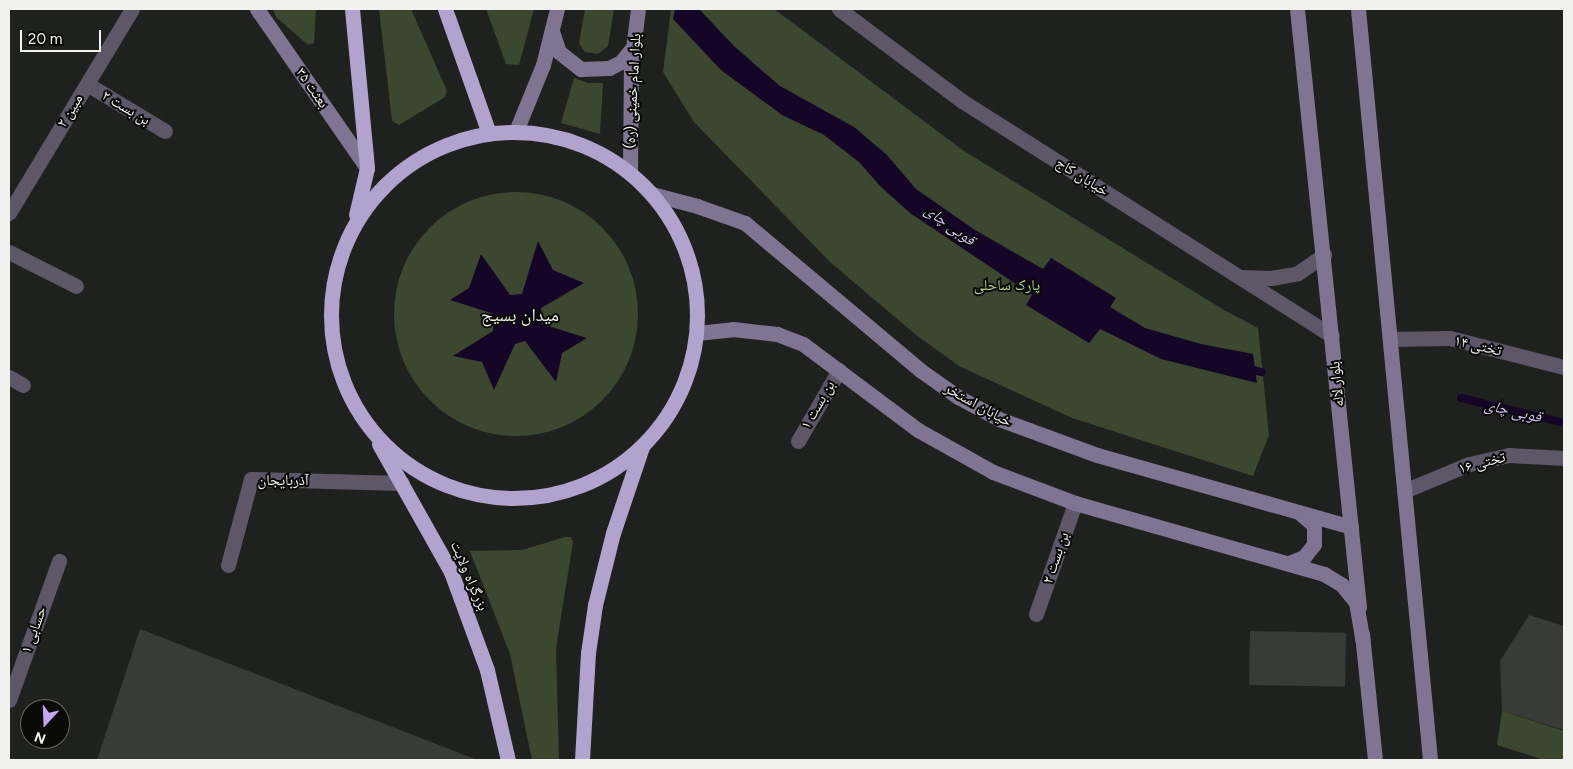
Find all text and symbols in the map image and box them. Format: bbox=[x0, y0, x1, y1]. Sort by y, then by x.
scale bar bbox=[22, 20, 104, 52]
text: 20 m bbox=[28, 30, 62, 48]
street label: بلوار امام خمینی (ره) bbox=[621, 33, 645, 149]
street label: بعثت ۳۵ bbox=[292, 64, 332, 112]
street label: بن بست ۲ bbox=[98, 87, 154, 129]
street label: مبین ۲ bbox=[53, 91, 87, 131]
street label: خیابان کاج bbox=[1052, 154, 1112, 200]
water label: قوبی چای bbox=[921, 200, 979, 250]
park label: پارک ساحلی bbox=[974, 277, 1040, 295]
district label: میدان بسیج bbox=[481, 304, 559, 326]
street label: تختی ۱۴ bbox=[1453, 332, 1503, 360]
street label: بلوار لاله bbox=[1326, 360, 1348, 408]
street label: بن بست ۱ bbox=[797, 377, 839, 433]
street label: خیابان استخر bbox=[941, 379, 1015, 431]
water label: قوبی چای bbox=[1483, 395, 1543, 427]
street label: تختی ۱۶ bbox=[1456, 448, 1508, 478]
street label: آذربایجان bbox=[257, 472, 309, 490]
street label: بن بست ۲ bbox=[1039, 530, 1073, 586]
street label: بزرگراه ولایت bbox=[446, 538, 492, 614]
street label: حسابی ۱ bbox=[17, 604, 51, 656]
north arrow bbox=[20, 699, 70, 749]
text: N bbox=[32, 728, 48, 747]

